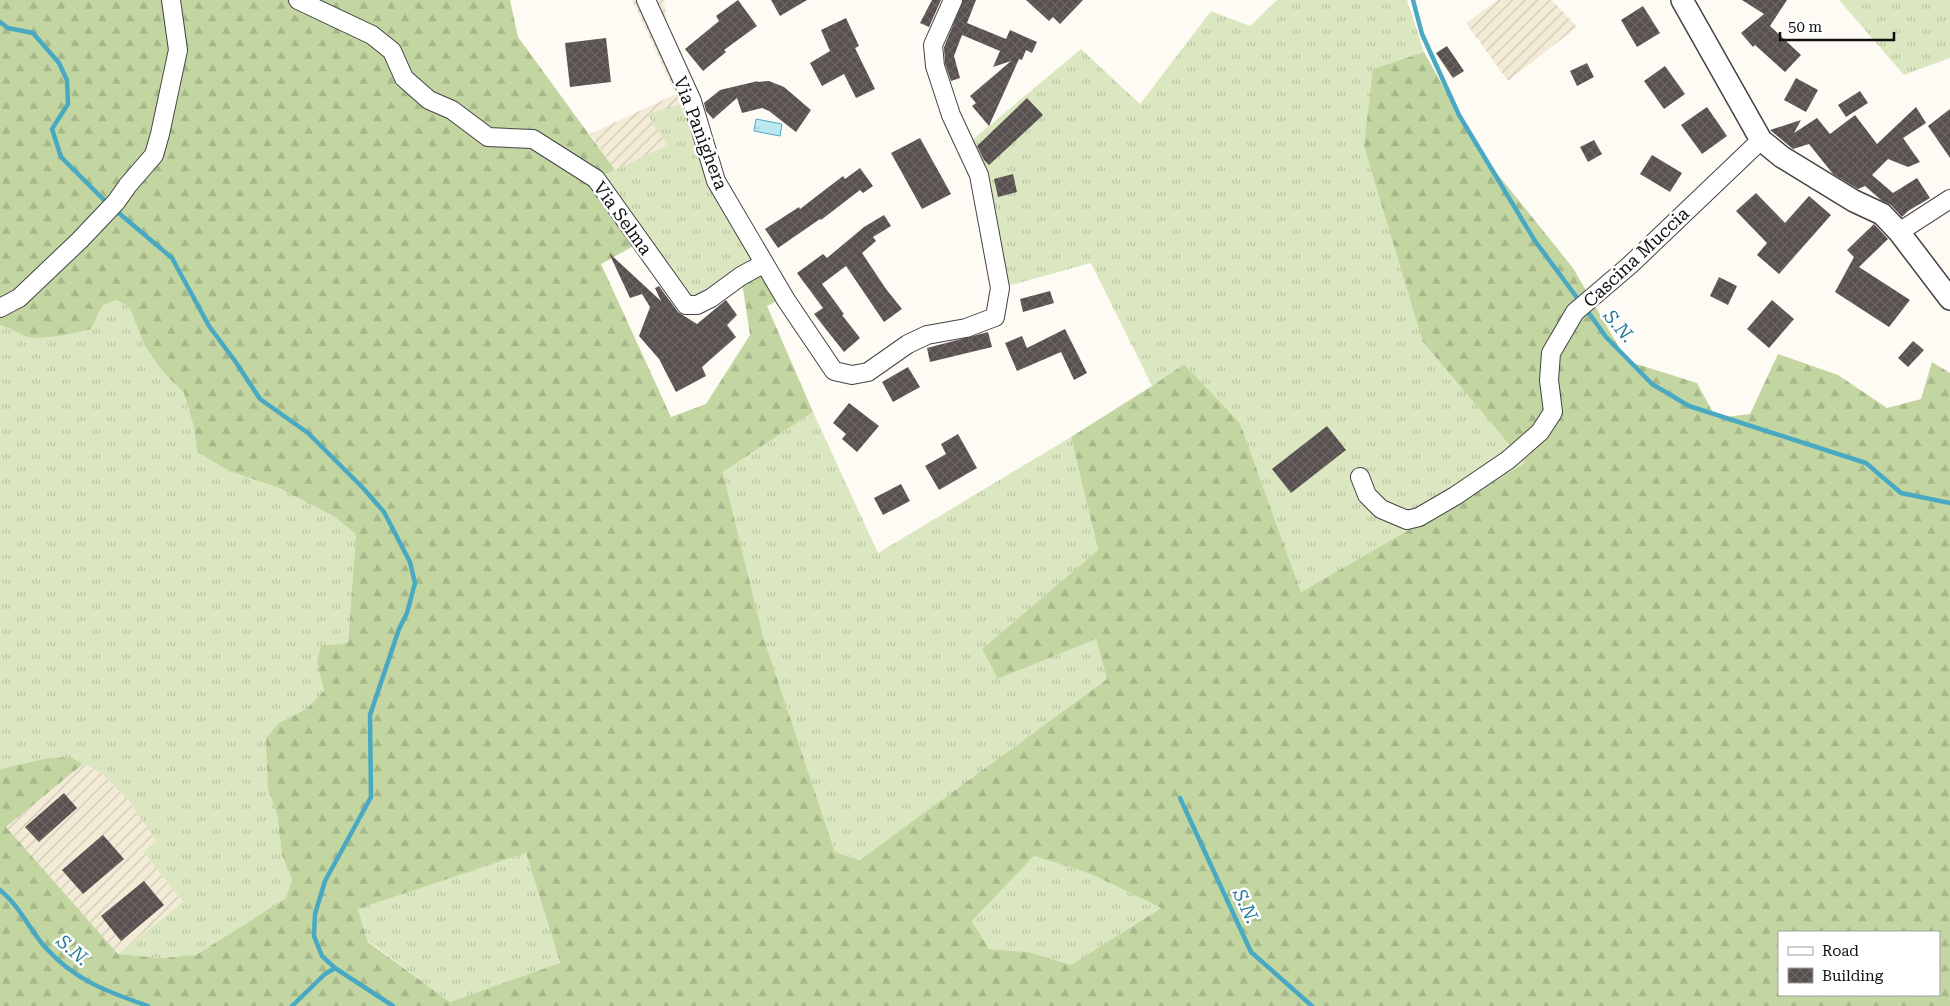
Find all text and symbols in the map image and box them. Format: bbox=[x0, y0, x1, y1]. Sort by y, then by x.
scale bar bbox=[1780, 10, 1894, 42]
text: 50 m bbox=[1788, 18, 1823, 36]
street label: Via Panighera bbox=[670, 73, 732, 193]
street label: Via Selma bbox=[589, 177, 657, 259]
street label: Cascina Muccia bbox=[1579, 203, 1693, 311]
water label: S.N. bbox=[1598, 304, 1639, 347]
water label: S.N. bbox=[1228, 884, 1264, 927]
water label: S.N. bbox=[51, 929, 94, 970]
legend bbox=[1778, 931, 1940, 996]
text: Road bbox=[1822, 942, 1859, 960]
text: Building bbox=[1822, 967, 1884, 985]

